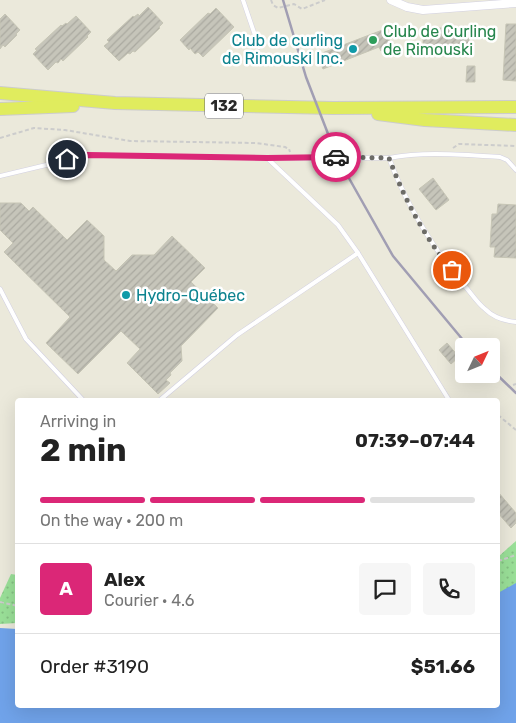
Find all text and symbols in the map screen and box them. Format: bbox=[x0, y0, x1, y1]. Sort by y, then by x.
place label: Club de Curling de Rimouski bbox=[383, 22, 496, 59]
place label: Club de curling de Rimouski Inc. bbox=[222, 31, 343, 68]
marker: Club de Curling de Rimouski bbox=[367, 34, 379, 46]
marker: Club de curling de Rimouski Inc. bbox=[347, 43, 359, 55]
road number: 132 bbox=[205, 94, 243, 118]
courier bbox=[311, 132, 361, 182]
pin bbox=[46, 138, 88, 180]
icon: car bbox=[322, 143, 350, 171]
icon: home bbox=[53, 145, 81, 173]
pin bbox=[431, 249, 473, 291]
icon: bag bbox=[438, 256, 466, 284]
place label: Hydro-Québec bbox=[136, 286, 245, 305]
marker: Hydro-Québec bbox=[120, 289, 132, 301]
north arrow bbox=[455, 338, 500, 382]
map controls bbox=[455, 338, 500, 383]
text: Arriving in bbox=[40, 412, 116, 431]
text: 07:39–07:44 bbox=[355, 429, 475, 452]
text: 2 min bbox=[40, 431, 127, 469]
text: On the way · 200 m bbox=[40, 511, 183, 530]
button: chat bbox=[359, 563, 411, 615]
button: phone bbox=[423, 563, 475, 615]
text: Alex bbox=[104, 568, 145, 591]
text: A bbox=[59, 577, 73, 600]
text: Courier · 4.6 bbox=[104, 591, 194, 610]
text: Order #3190 bbox=[40, 655, 149, 678]
text: $51.66 bbox=[411, 655, 475, 678]

